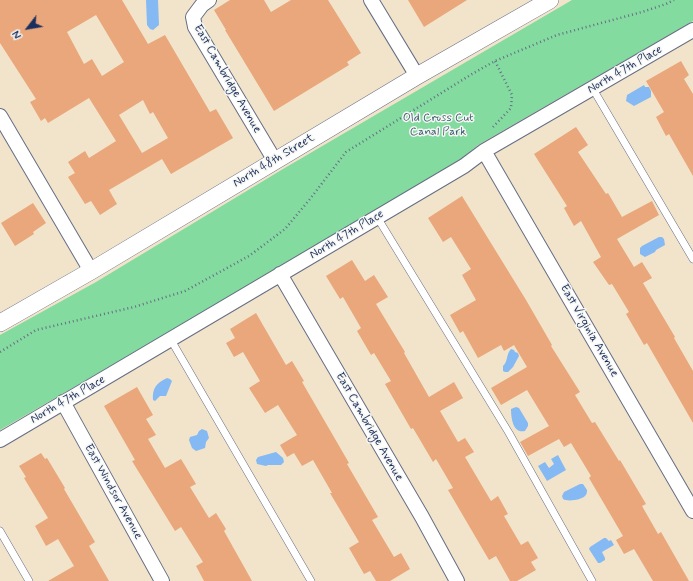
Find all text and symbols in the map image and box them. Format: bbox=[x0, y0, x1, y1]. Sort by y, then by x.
north arrow bbox=[8, 8, 48, 48]
street label: East Cambridge Avenue bbox=[190, 22, 264, 136]
text: N bbox=[10, 27, 26, 41]
street label: North 47th Place bbox=[585, 43, 665, 97]
park label: Old Cross Cut Canal Park bbox=[403, 111, 473, 139]
street label: North 48th Street bbox=[231, 131, 317, 191]
street label: North 47th Place bbox=[307, 207, 387, 263]
street label: East Virginia Avenue bbox=[557, 282, 621, 380]
street label: East Cambridge Avenue bbox=[332, 370, 406, 484]
street label: North 47th Place bbox=[28, 373, 108, 427]
street label: East Windsor Avenue bbox=[81, 442, 145, 542]

